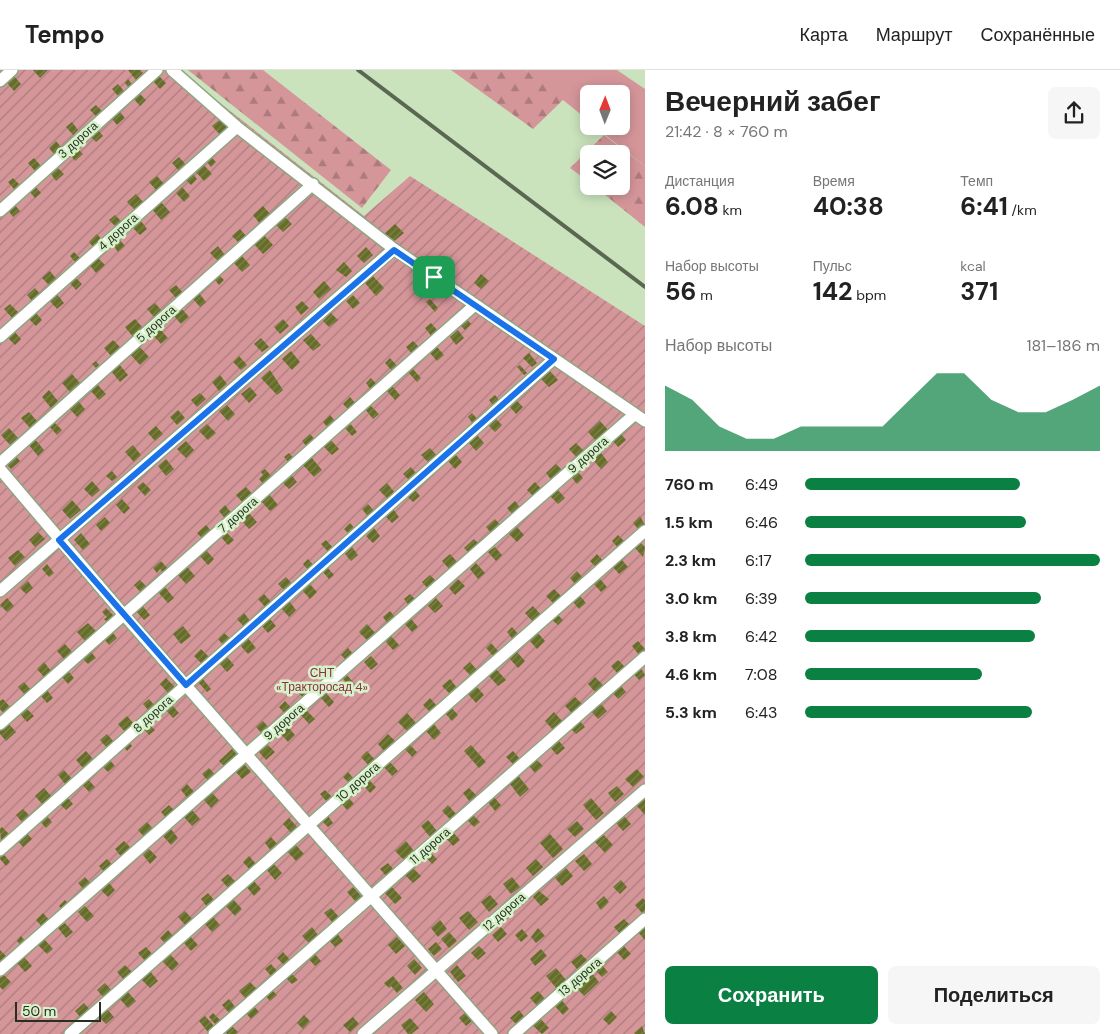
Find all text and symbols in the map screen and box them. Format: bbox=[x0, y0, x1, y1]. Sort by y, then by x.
text: Tempo bbox=[25, 19, 105, 50]
text: Карта bbox=[800, 23, 848, 47]
text: Маршрут bbox=[876, 23, 952, 47]
text: Сохранённые bbox=[980, 23, 1095, 47]
text: Вечерний забег bbox=[665, 83, 881, 120]
north arrow bbox=[580, 85, 630, 135]
map controls bbox=[580, 85, 630, 195]
button: share bbox=[1048, 87, 1100, 139]
street label: 3 дорога bbox=[55, 118, 101, 162]
text: 21:42 · 8 × 760 m bbox=[665, 121, 788, 142]
button: layers bbox=[580, 145, 630, 195]
text: Дистанция bbox=[665, 172, 735, 190]
text: Время bbox=[813, 172, 855, 190]
text: Темп bbox=[960, 172, 993, 190]
text: 6.08 bbox=[665, 190, 719, 223]
text: 40:38 bbox=[813, 190, 884, 223]
text: 6:41 bbox=[960, 190, 1008, 223]
text: km bbox=[719, 201, 742, 219]
text: /km bbox=[1008, 201, 1037, 219]
street label: 4 дорога bbox=[95, 210, 142, 254]
pin bbox=[413, 256, 455, 298]
text: Набор высоты bbox=[665, 257, 759, 275]
text: Пульс bbox=[813, 257, 852, 275]
text: kcal bbox=[960, 257, 986, 275]
icon: arrive bbox=[420, 263, 448, 291]
text: 56 bbox=[665, 275, 696, 308]
text: 142 bbox=[813, 275, 852, 308]
text: 371 bbox=[960, 275, 998, 308]
text: m bbox=[696, 286, 713, 304]
text: bpm bbox=[852, 286, 886, 304]
street label: 5 дорога bbox=[133, 302, 180, 346]
text: Набор высоты bbox=[665, 335, 772, 356]
text: 181–186 m bbox=[1027, 335, 1100, 356]
street label: 9 дорога bbox=[564, 433, 612, 477]
text: 760 m bbox=[665, 474, 714, 495]
text: 6:49 bbox=[745, 474, 778, 495]
street label: 7 дорога bbox=[215, 493, 261, 537]
text: 1.5 km bbox=[665, 512, 713, 533]
text: 6:46 bbox=[745, 512, 778, 533]
text: 2.3 km bbox=[665, 550, 716, 571]
text: 6:17 bbox=[745, 550, 772, 571]
text: 3.0 km bbox=[665, 588, 717, 609]
text: 6:39 bbox=[745, 588, 777, 609]
text: 3.8 km bbox=[665, 626, 717, 647]
text: 6:42 bbox=[745, 626, 777, 647]
text: 4.6 km bbox=[665, 664, 717, 685]
text: 7:08 bbox=[745, 664, 777, 685]
park label: СНТ «Тракторосад 4» bbox=[276, 665, 368, 695]
street label: 8 дорога bbox=[130, 692, 177, 736]
street label: 9 дорога bbox=[260, 700, 308, 744]
text: 5.3 km bbox=[665, 702, 717, 723]
text: 6:43 bbox=[745, 702, 777, 723]
street label: 10 дорога bbox=[333, 758, 383, 805]
street label: 11 дорога bbox=[406, 824, 454, 868]
street label: 12 дорога bbox=[479, 889, 529, 935]
street label: 13 дорога bbox=[555, 954, 605, 1000]
button: Сохранить bbox=[665, 966, 878, 1024]
button: Поделиться bbox=[888, 966, 1100, 1024]
scale bar bbox=[15, 999, 101, 1022]
text: 50 m bbox=[22, 1002, 56, 1020]

